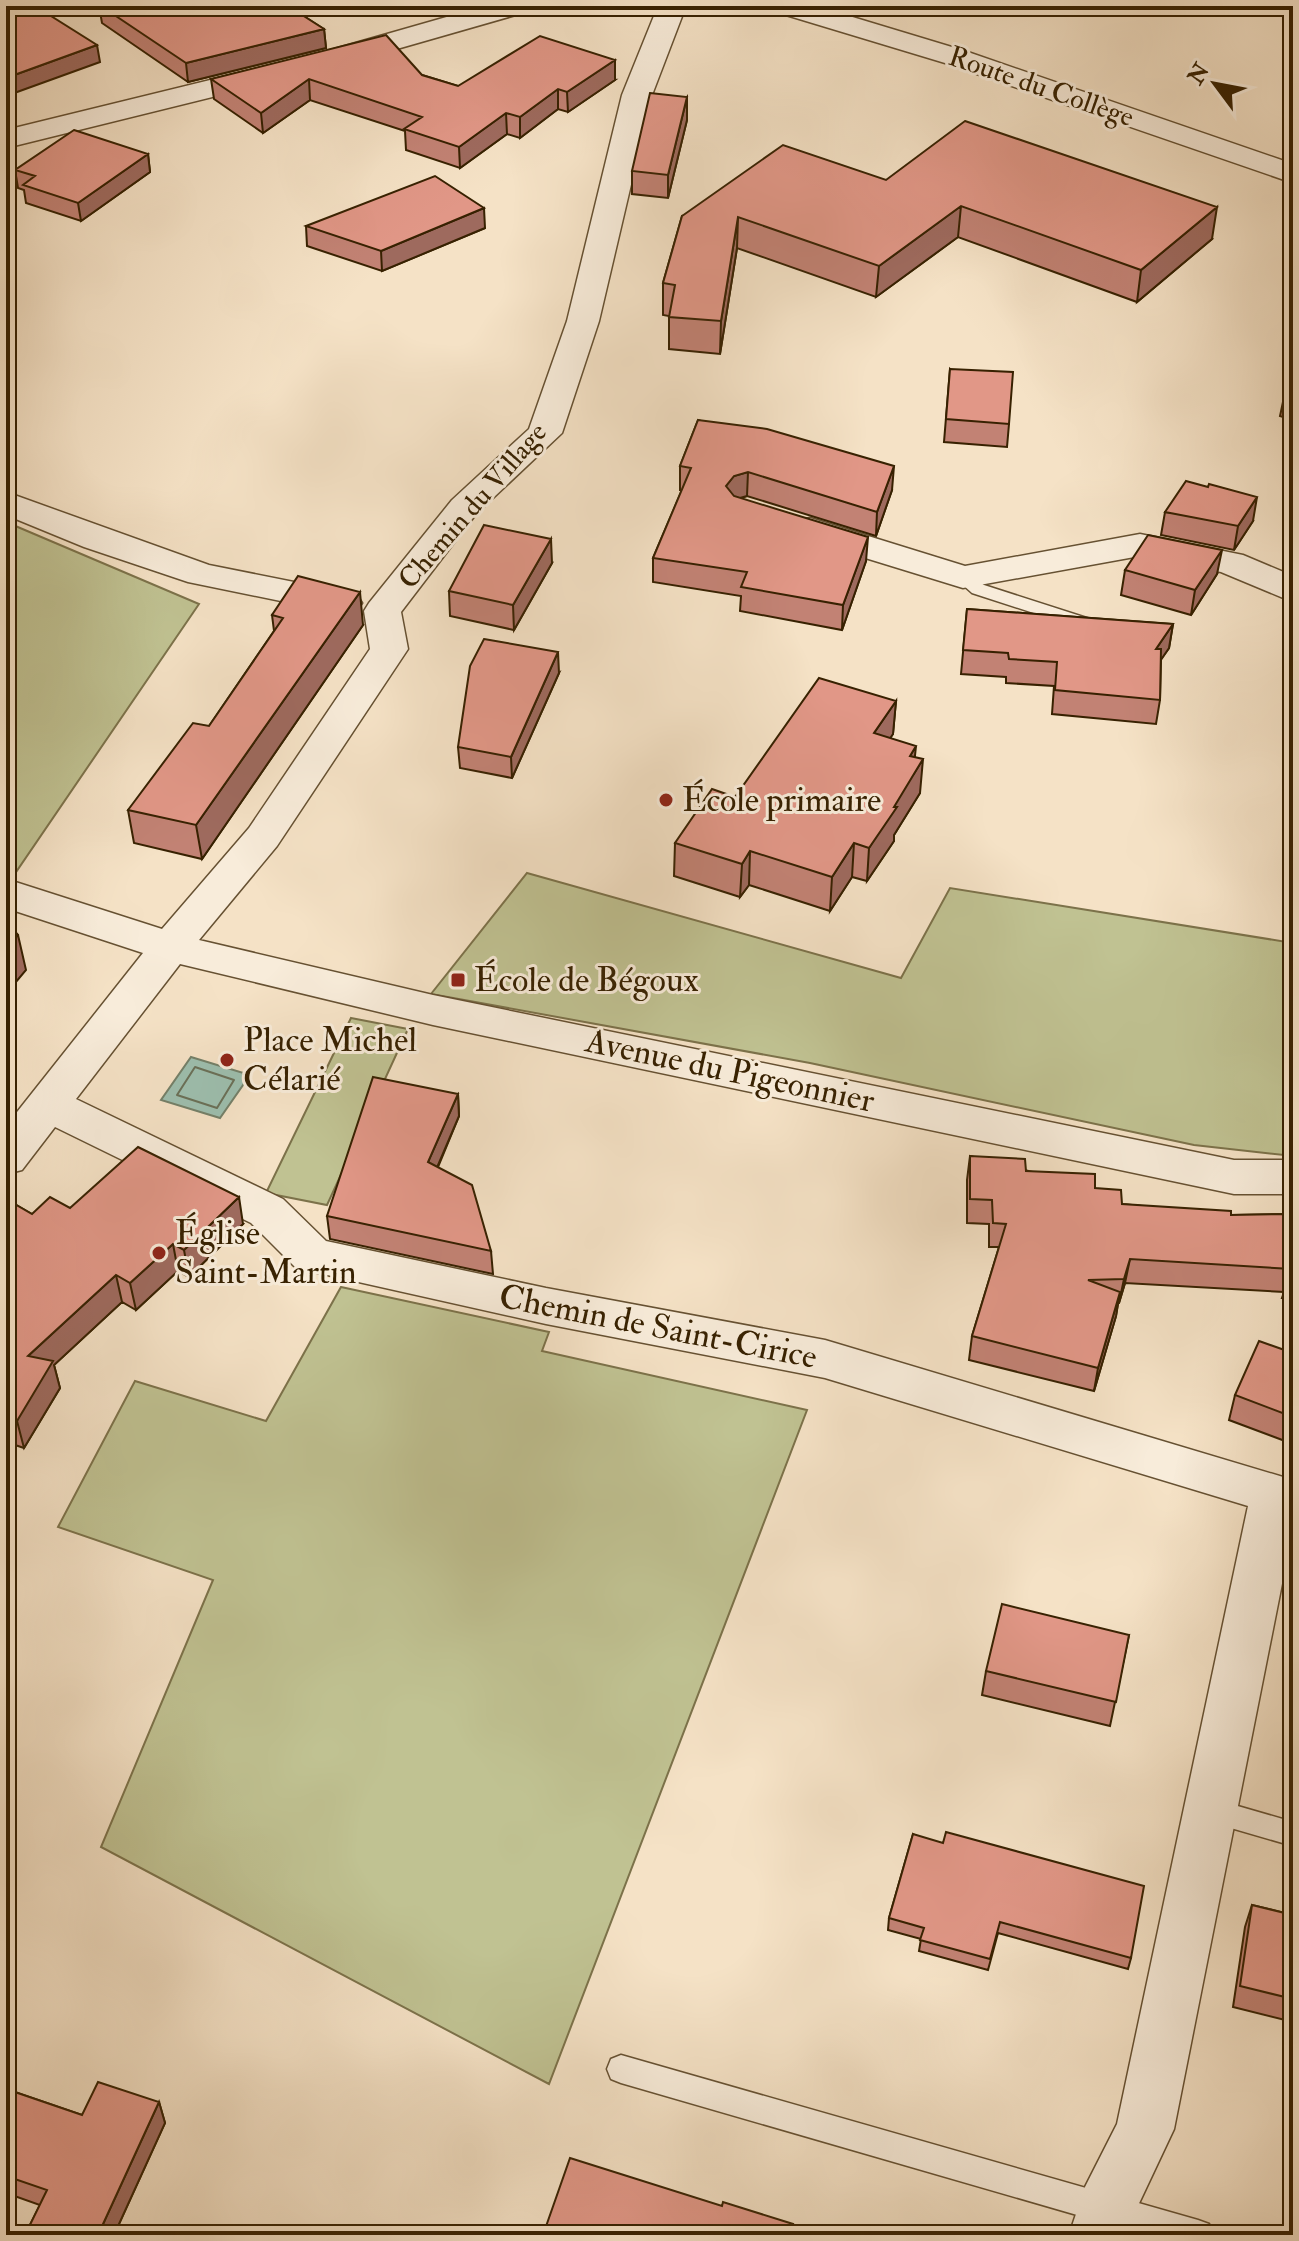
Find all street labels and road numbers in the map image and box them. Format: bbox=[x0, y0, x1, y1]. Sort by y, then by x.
street label: Route du Collège bbox=[944, 39, 1139, 135]
street label: Chemin du Village bbox=[391, 415, 555, 596]
street label: Avenue du Pigeonnier bbox=[581, 1019, 879, 1123]
street label: Chemin de Saint-Cirice bbox=[495, 1275, 821, 1379]

